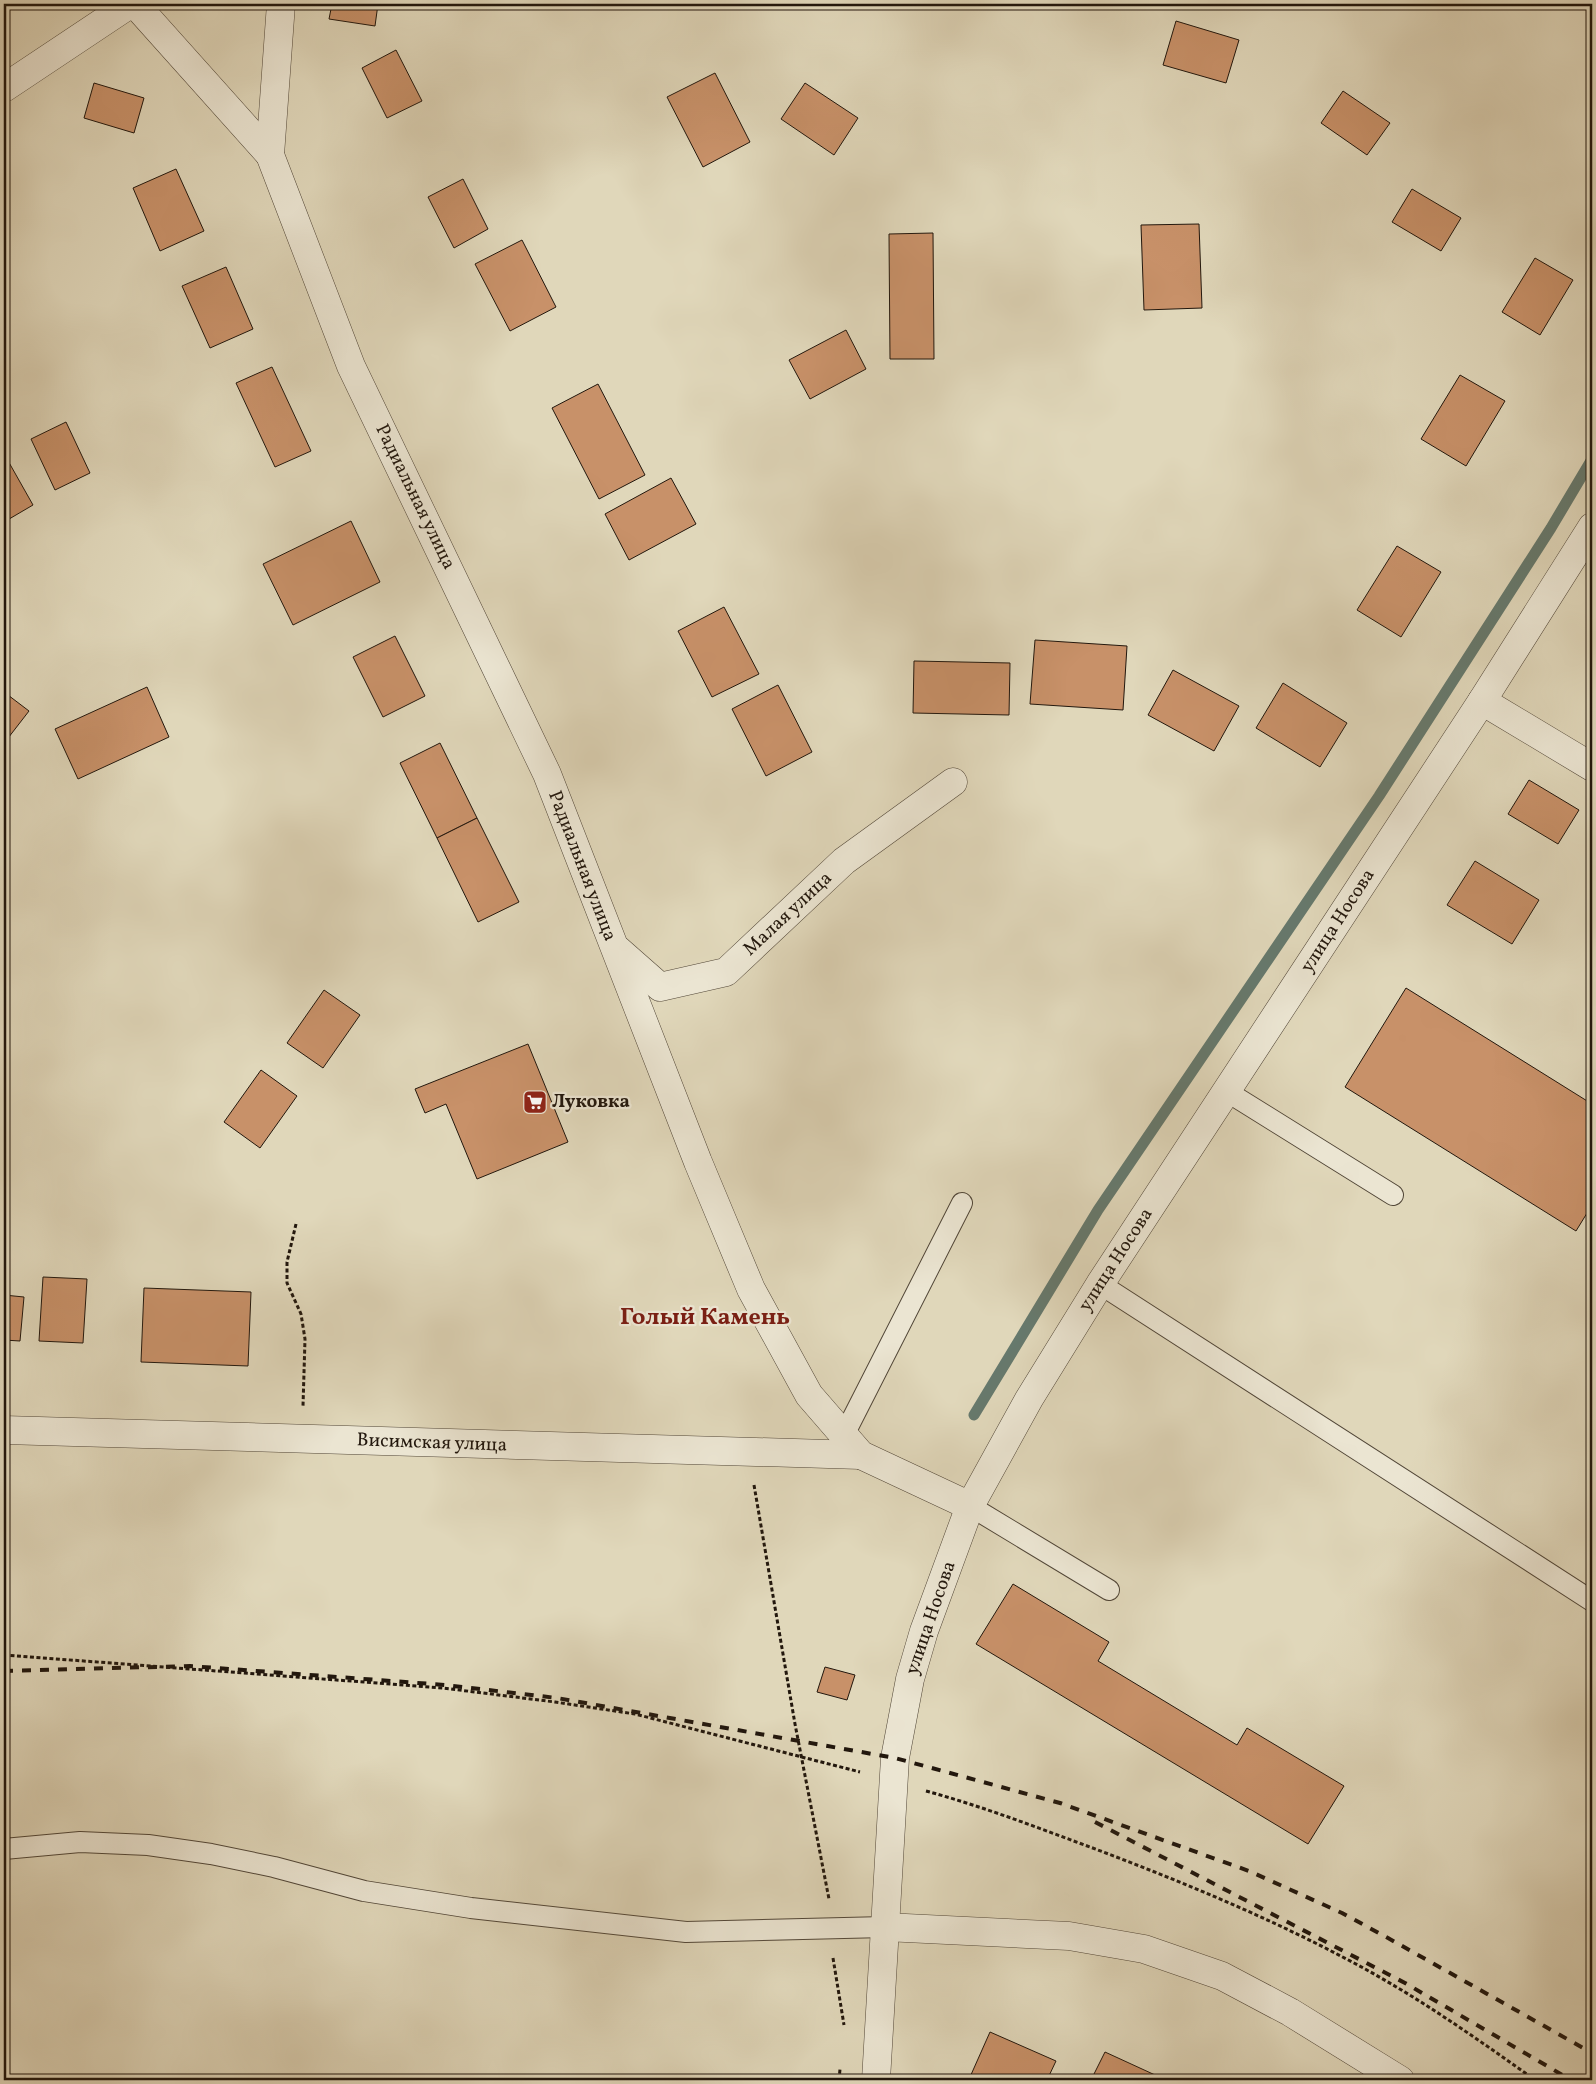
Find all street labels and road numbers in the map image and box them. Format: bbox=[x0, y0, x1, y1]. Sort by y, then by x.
street label: Радиальная улица bbox=[368, 420, 462, 574]
street label: Радиальная улица bbox=[541, 787, 623, 945]
street label: улица Носова bbox=[1295, 864, 1381, 978]
street label: Малая улица bbox=[738, 866, 838, 962]
street label: улица Носова bbox=[1073, 1203, 1159, 1317]
street label: Висимская улица bbox=[356, 1427, 508, 1459]
street label: улица Носова bbox=[899, 1558, 963, 1678]

